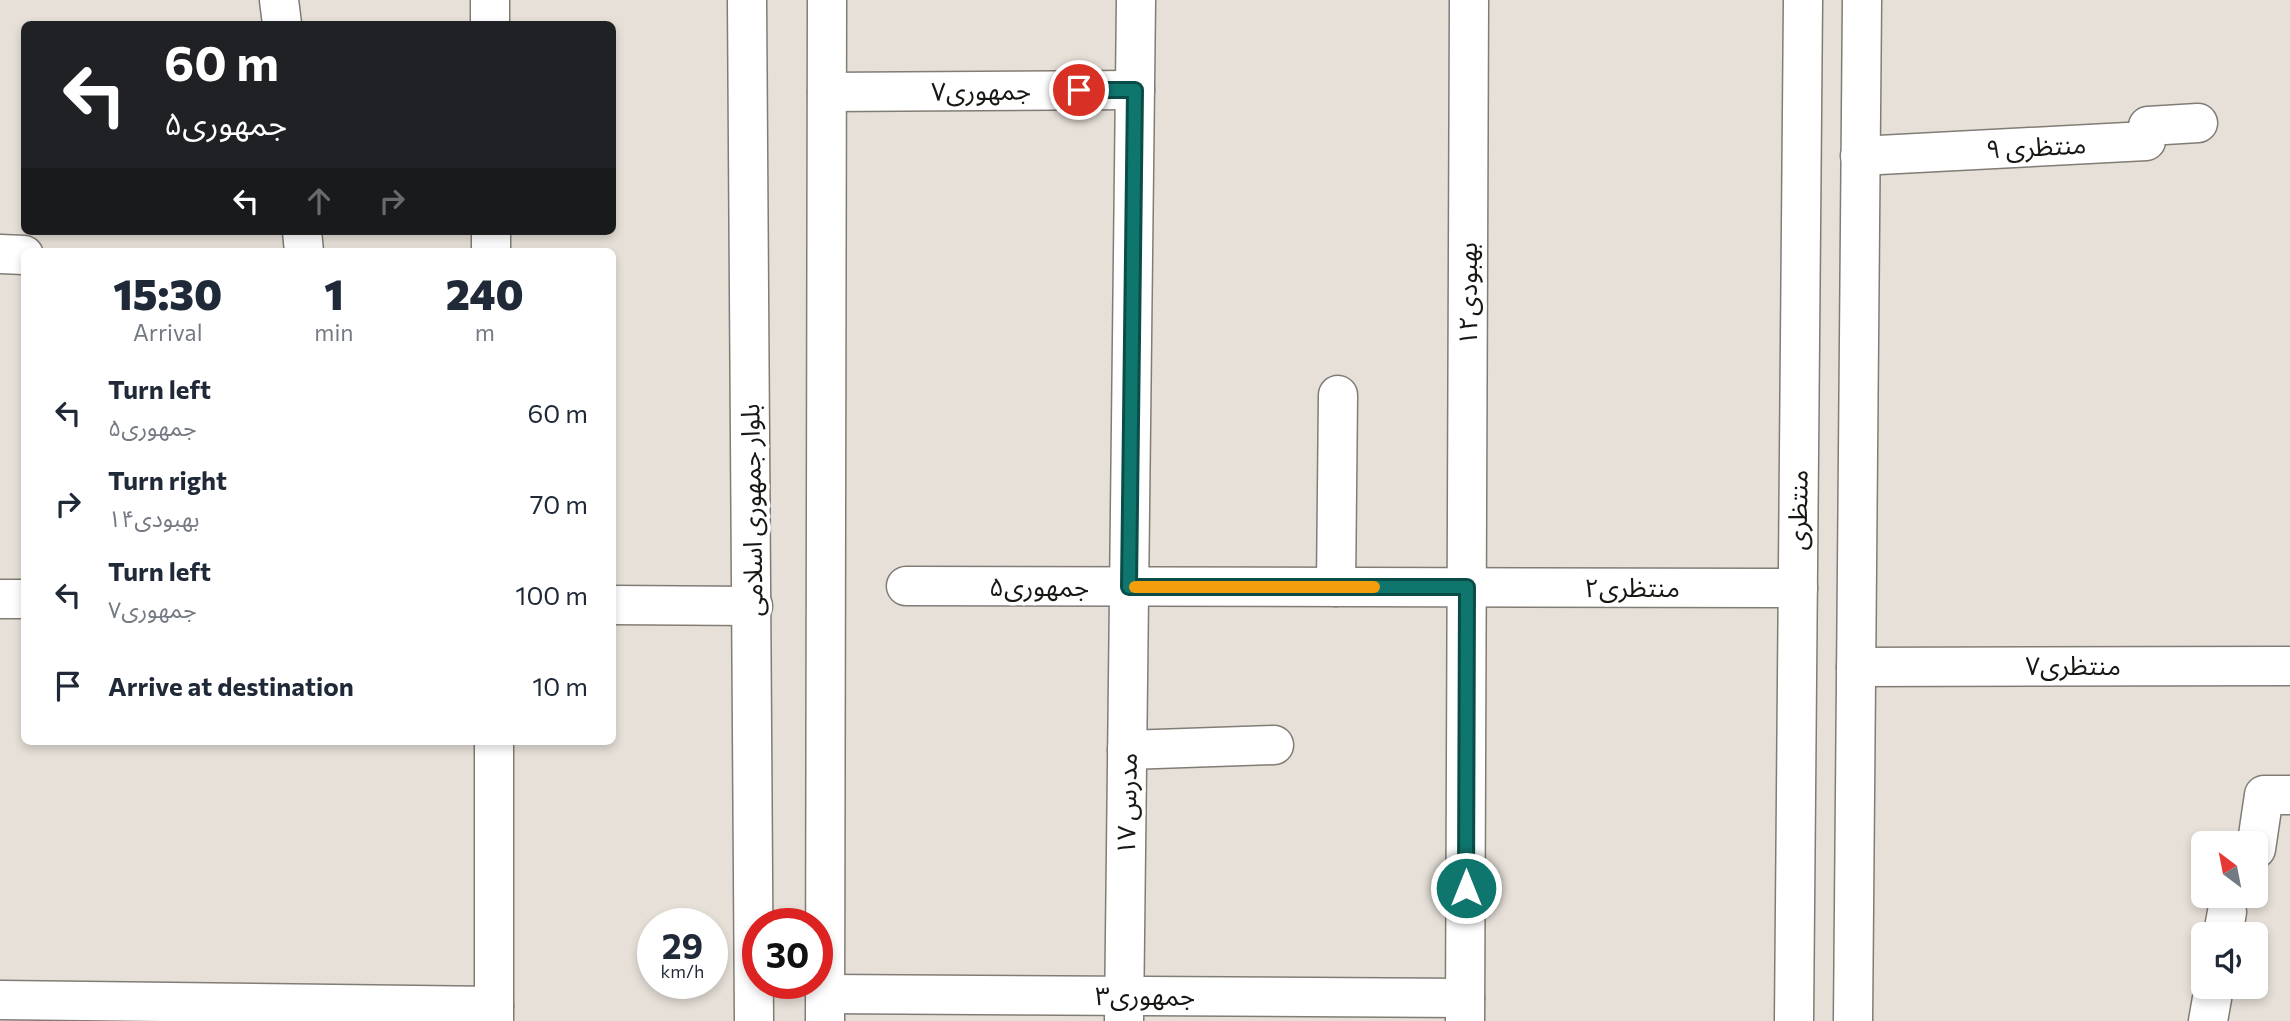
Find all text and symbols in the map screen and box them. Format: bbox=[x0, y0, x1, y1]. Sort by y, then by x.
text: 60 m bbox=[164, 31, 279, 91]
icon: left bbox=[49, 49, 140, 140]
pin bbox=[1049, 60, 1109, 120]
icon: arrive bbox=[1060, 71, 1098, 109]
street label: جمهوری۷ bbox=[931, 73, 1031, 107]
text: جمهوری۵ bbox=[164, 102, 287, 142]
street label: منتظری ۹ bbox=[1985, 127, 2087, 165]
icon: left bbox=[227, 182, 265, 220]
icon: ahead bbox=[300, 182, 338, 220]
icon: right bbox=[373, 182, 411, 220]
street label: بهبودی۱۲ bbox=[1451, 242, 1483, 346]
text: 15:30 bbox=[113, 267, 222, 319]
text: 1 bbox=[324, 267, 344, 319]
text: 240 bbox=[446, 267, 524, 319]
text: Arrival bbox=[133, 318, 202, 346]
text: min bbox=[314, 318, 354, 346]
text: m bbox=[475, 318, 495, 346]
text: Turn left bbox=[108, 373, 211, 404]
icon: left bbox=[49, 394, 87, 432]
text: 60 m bbox=[528, 397, 588, 428]
street label: بلوار جمهوری اسلامی bbox=[733, 403, 769, 617]
text: جمهوری۵ bbox=[108, 413, 196, 441]
text: Turn right bbox=[108, 464, 227, 495]
street label: منتظری bbox=[1780, 469, 1814, 551]
icon: right bbox=[49, 485, 87, 523]
text: 70 m bbox=[530, 488, 588, 519]
text: بهبودی۱۴ bbox=[108, 504, 199, 532]
text: Turn left bbox=[108, 555, 211, 586]
street label: جمهوری۵ bbox=[989, 570, 1089, 602]
street label: منتظری۲ bbox=[1584, 571, 1680, 603]
icon: left bbox=[49, 576, 87, 614]
text: 100 m bbox=[515, 579, 588, 610]
text: جمهوری۷ bbox=[108, 595, 196, 623]
street label: منتظری۷ bbox=[2025, 649, 2121, 681]
icon: arrive bbox=[49, 667, 87, 705]
text: Arrive at destination bbox=[108, 670, 354, 701]
text: 10 m bbox=[532, 670, 588, 701]
street label: مدرس ۱۷ bbox=[1109, 753, 1143, 855]
north arrow bbox=[2191, 831, 2268, 908]
map controls bbox=[2191, 831, 2268, 999]
position arrow bbox=[1429, 851, 1503, 925]
speed limit sign: 30 bbox=[742, 908, 833, 999]
button: sound bbox=[2191, 922, 2268, 999]
text: 29 bbox=[662, 923, 703, 966]
text: km/h bbox=[661, 960, 704, 982]
street label: جمهوری۳ bbox=[1095, 979, 1195, 1011]

